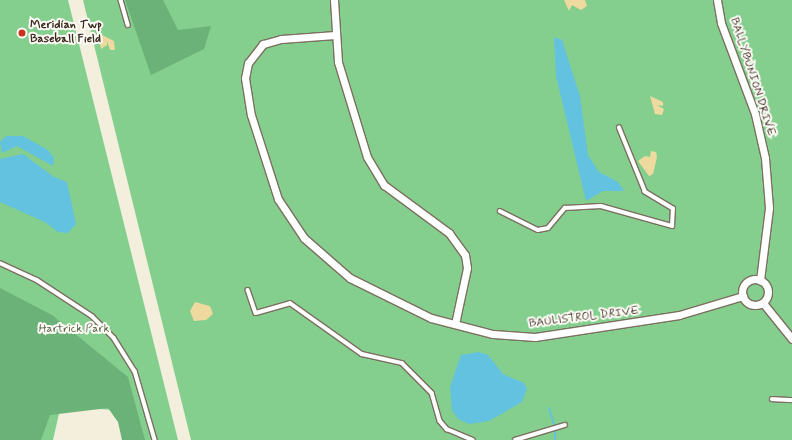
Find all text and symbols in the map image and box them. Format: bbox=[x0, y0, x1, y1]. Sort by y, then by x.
street label: BALLYBUNION DRIVE bbox=[726, 16, 778, 138]
place label: Meridian Twp Baseball Field bbox=[30, 19, 101, 47]
marker: Meridian Twp Baseball Field bbox=[17, 28, 27, 38]
street label: BAULISTROL DRIVE bbox=[528, 304, 640, 332]
park label: Hartrick Park bbox=[39, 323, 109, 337]

